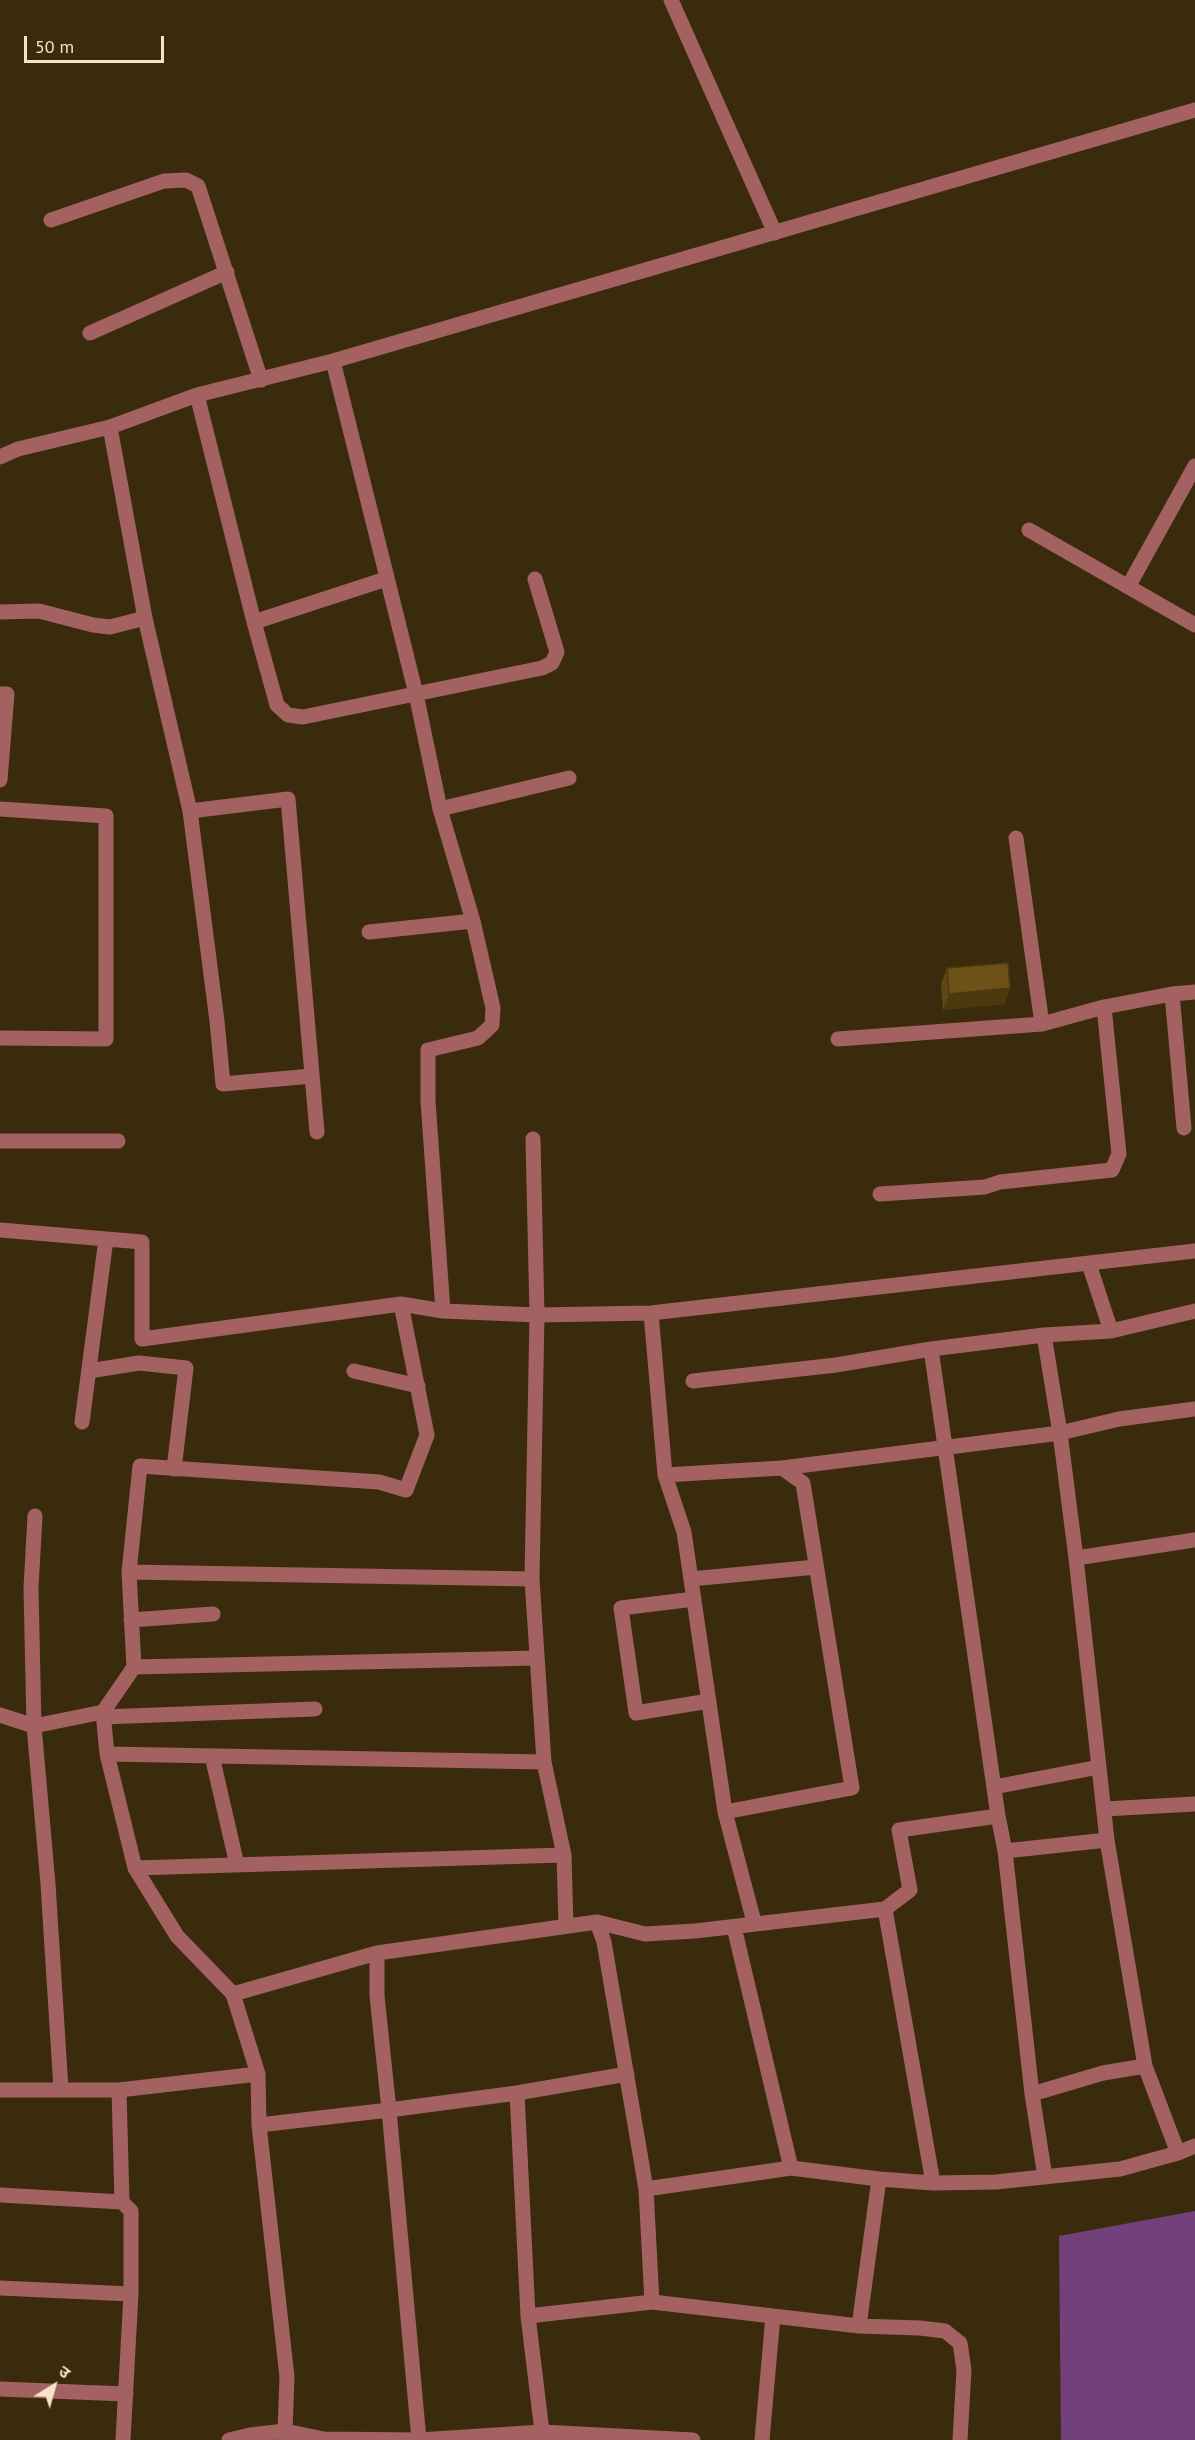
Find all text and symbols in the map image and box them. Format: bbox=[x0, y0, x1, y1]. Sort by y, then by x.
scale bar bbox=[27, 24, 166, 62]
text: 50 m bbox=[35, 35, 74, 58]
north arrow bbox=[24, 2356, 84, 2416]
text: उ bbox=[55, 2361, 75, 2382]

